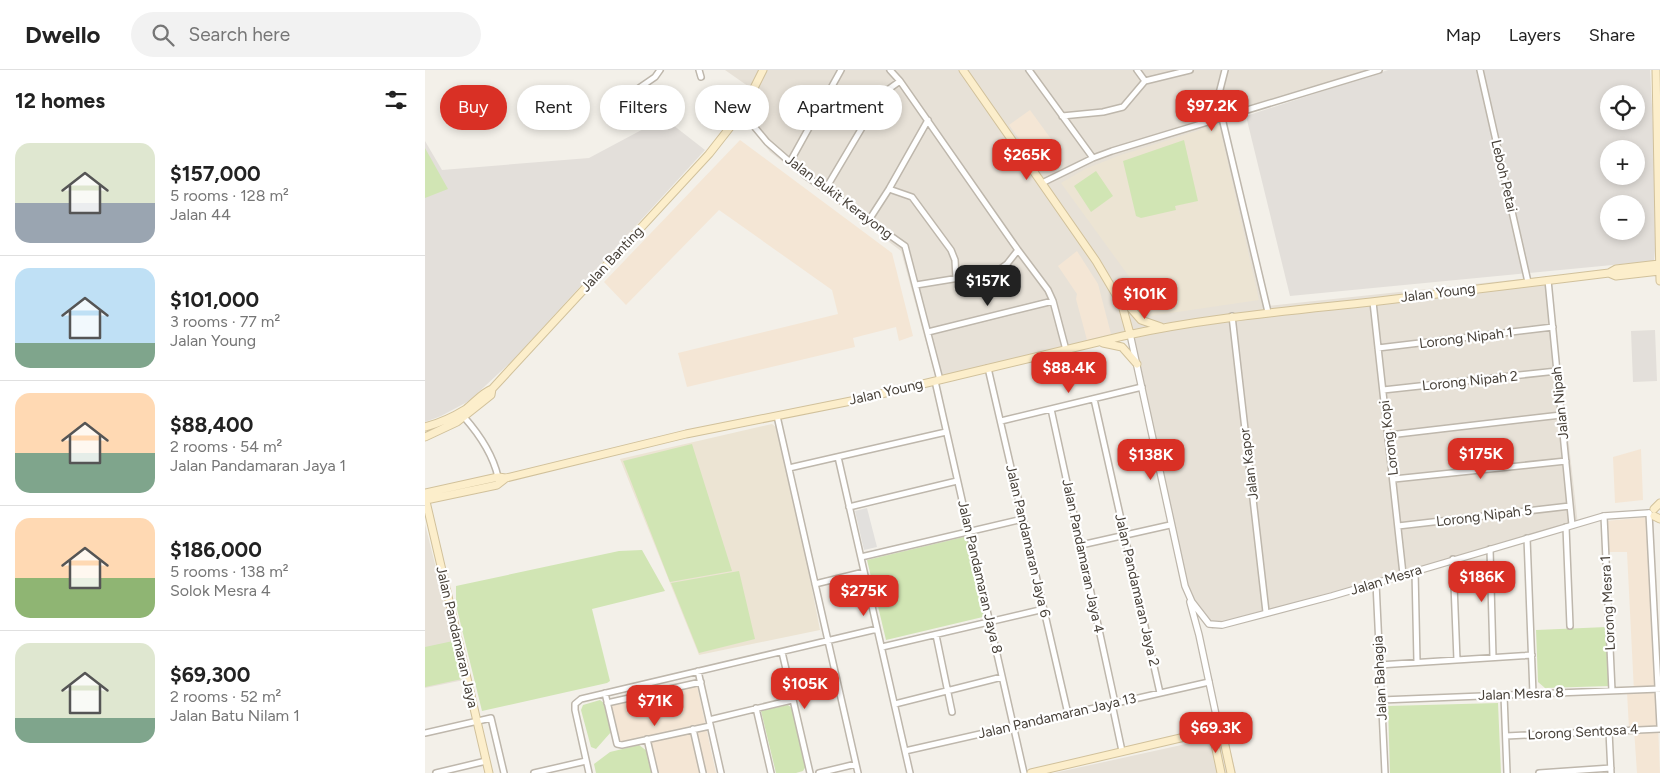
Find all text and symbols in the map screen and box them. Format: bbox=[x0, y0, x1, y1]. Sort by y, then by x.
search box bbox=[131, 12, 481, 57]
text: Dwello bbox=[25, 20, 101, 49]
icon: search bbox=[149, 21, 177, 49]
text: Search here bbox=[189, 23, 290, 46]
text: Map bbox=[1446, 24, 1481, 46]
text: Layers bbox=[1509, 24, 1561, 46]
text: Share bbox=[1589, 24, 1635, 46]
chip: Buy bbox=[440, 85, 507, 130]
chip: Rent bbox=[517, 85, 590, 130]
chip: Filters bbox=[600, 85, 685, 130]
chip: New bbox=[695, 85, 769, 130]
chip: Apartment bbox=[779, 85, 902, 130]
map controls bbox=[1600, 85, 1645, 240]
button: locate bbox=[1600, 85, 1645, 130]
icon: filters bbox=[382, 86, 410, 114]
text: 12 homes bbox=[15, 88, 105, 113]
pin: $97.2K bbox=[1171, 90, 1253, 132]
text: $97.2K bbox=[1187, 96, 1237, 115]
pin: $265K bbox=[992, 138, 1062, 181]
street label: Leboh Petai bbox=[1487, 138, 1521, 214]
button: + bbox=[1600, 140, 1645, 185]
text: $265K bbox=[1003, 145, 1051, 164]
street label: Jalan Bukit Kerayong bbox=[782, 151, 896, 243]
text: $157,000 bbox=[170, 161, 261, 186]
icon: home bbox=[55, 163, 115, 223]
text: 5 rooms · 128 m² bbox=[170, 186, 289, 205]
button: − bbox=[1600, 195, 1645, 240]
text: Jalan 44 bbox=[170, 205, 231, 224]
street label: Jalan Banting bbox=[577, 223, 647, 295]
pin: $157K bbox=[953, 264, 1023, 307]
text: $157K bbox=[966, 271, 1010, 290]
pin: $101K bbox=[1110, 278, 1180, 320]
street label: Jalan Young bbox=[1400, 280, 1476, 306]
text: $101K bbox=[1123, 284, 1167, 303]
text: $101,000 bbox=[170, 287, 259, 312]
icon: home bbox=[55, 288, 115, 348]
text: 3 rooms · 77 m² bbox=[170, 312, 280, 331]
street label: Lorong Nipah 1 bbox=[1418, 324, 1514, 352]
text: Jalan Young bbox=[170, 331, 256, 350]
pin: $88.4K bbox=[1028, 352, 1110, 394]
text: $88.4K bbox=[1042, 358, 1096, 377]
street label: Jalan Nipah bbox=[1548, 366, 1572, 440]
street label: Lorong Nipah 2 bbox=[1421, 368, 1519, 394]
street label: Jalan Young bbox=[847, 375, 925, 409]
street label: Lorong Kopi bbox=[1376, 399, 1402, 477]
text: $88,400 bbox=[170, 412, 253, 437]
icon: home bbox=[55, 413, 115, 473]
street label: Jalan Kapor bbox=[1236, 427, 1262, 501]
text: 2 rooms · 54 m² bbox=[170, 437, 282, 456]
pin: $138K bbox=[1116, 438, 1186, 481]
pin: $175K bbox=[1446, 438, 1516, 480]
text: $175K bbox=[1459, 444, 1503, 463]
text: $138K bbox=[1129, 445, 1173, 464]
text: Jalan Pandamaran Jaya 1 bbox=[170, 456, 346, 475]
street label: Jalan Pandamaran Jaya 6 bbox=[1002, 463, 1054, 619]
street label: Jalan Pandamaran Jaya 4 bbox=[1058, 477, 1108, 635]
street label: Jalan Pandamaran Jaya 8 bbox=[954, 499, 1006, 655]
street label: Lorong Nipah 5 bbox=[1435, 502, 1533, 530]
street label: Jalan Pandamaran Jaya 2 bbox=[1111, 512, 1163, 668]
text: $186,000 bbox=[170, 537, 262, 562]
icon: home bbox=[55, 538, 115, 598]
street label: Lorong Mesra 1 bbox=[1597, 555, 1619, 651]
pin: $186K bbox=[1447, 560, 1517, 603]
street label: Jalan Mesra bbox=[1348, 561, 1424, 599]
text: 5 rooms · 138 m² bbox=[170, 562, 289, 581]
street label: Jalan Pandamaran Jaya bbox=[432, 564, 482, 710]
text: $186K bbox=[1459, 567, 1505, 586]
pin: $275K bbox=[829, 574, 899, 617]
text: Solok Mesra 4 bbox=[170, 581, 271, 600]
text: $275K bbox=[841, 581, 887, 600]
street label: Jalan Bahagia bbox=[1369, 635, 1391, 721]
text: $69,300 bbox=[170, 662, 250, 687]
icon: home bbox=[55, 663, 115, 723]
pin: $105K bbox=[770, 668, 840, 710]
text: $105K bbox=[782, 674, 828, 693]
pin: $71K bbox=[625, 684, 685, 727]
street label: Jalan Mesra 8 bbox=[1478, 684, 1564, 704]
text: 2 rooms · 52 m² bbox=[170, 687, 281, 706]
street label: Jalan Pandamaran Jaya 13 bbox=[976, 690, 1138, 742]
text: $71K bbox=[637, 691, 673, 710]
text: Jalan Batu Nilam 1 bbox=[170, 706, 300, 725]
pin: $69.3K bbox=[1175, 712, 1257, 754]
text: $69.3K bbox=[1191, 718, 1241, 737]
street label: Lorong Sentosa 4 bbox=[1527, 721, 1639, 743]

